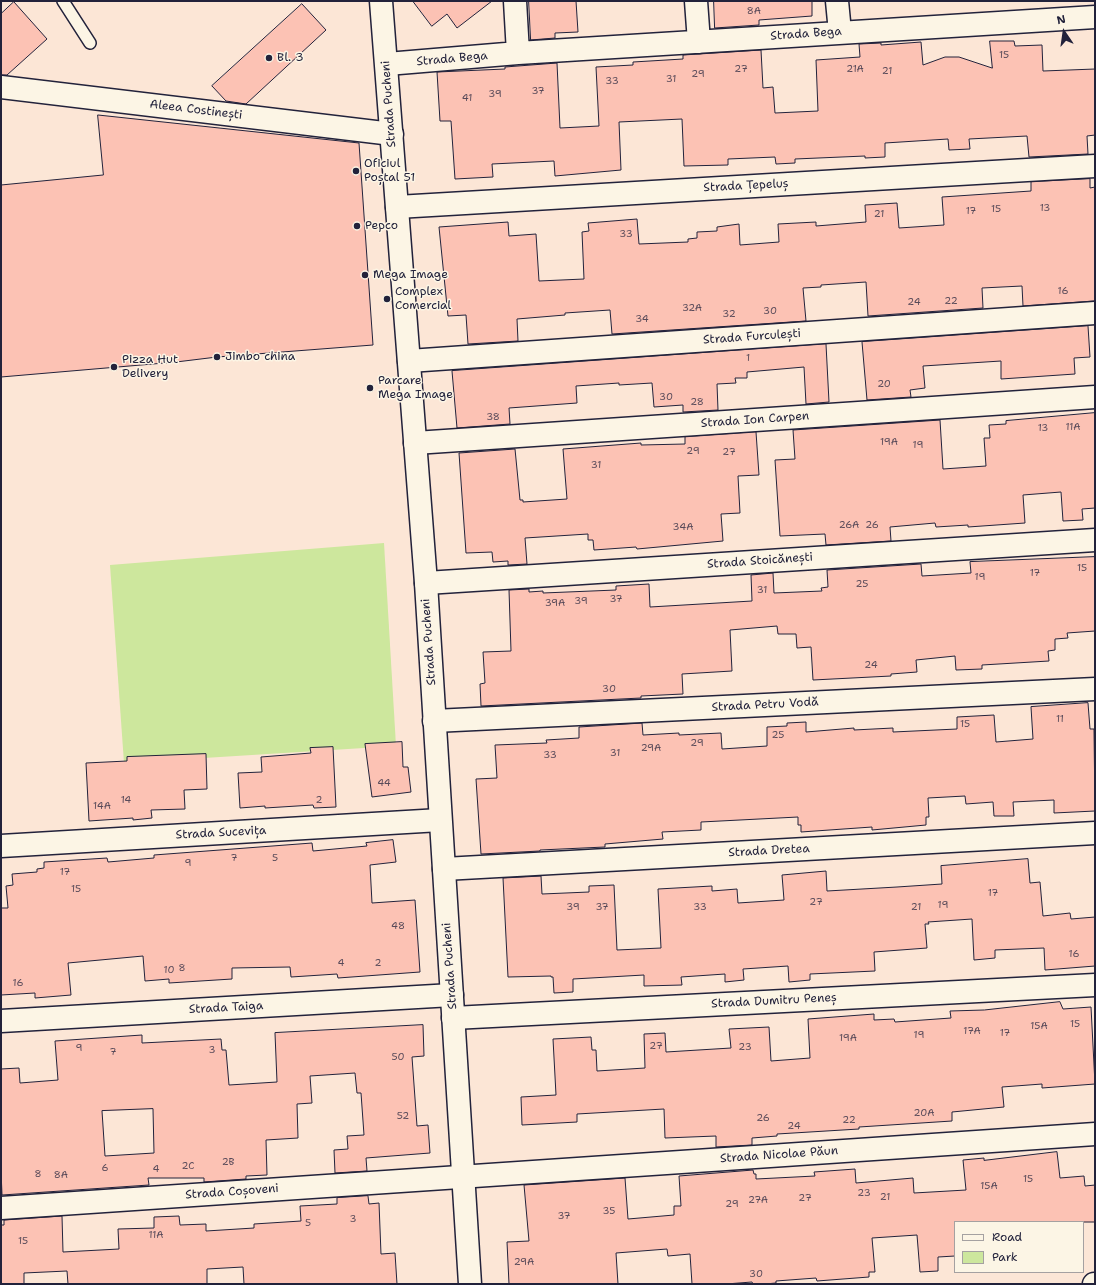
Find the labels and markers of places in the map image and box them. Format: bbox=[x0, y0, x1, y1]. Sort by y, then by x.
place label: Bl. 3 bbox=[277, 51, 304, 65]
marker: Bl. 3 bbox=[264, 53, 274, 63]
place label: Oficiul Poștal 51 bbox=[364, 157, 415, 185]
marker: Oficiul Poștal 51 bbox=[351, 166, 361, 176]
place label: Pepco bbox=[365, 219, 398, 233]
marker: Pepco bbox=[352, 221, 362, 231]
place label: Mega Image bbox=[373, 268, 448, 282]
marker: Mega Image bbox=[360, 270, 370, 280]
place label: Complex Comercial bbox=[395, 285, 451, 313]
marker: Complex Comercial bbox=[382, 294, 392, 304]
place label: Jimbo china bbox=[225, 350, 295, 364]
marker: Jimbo china bbox=[212, 352, 222, 362]
place label: Pizza Hut Delivery bbox=[122, 353, 178, 381]
marker: Pizza Hut Delivery bbox=[109, 362, 119, 372]
place label: Parcare Mega Image bbox=[378, 374, 453, 402]
marker: Parcare Mega Image bbox=[365, 383, 375, 393]

